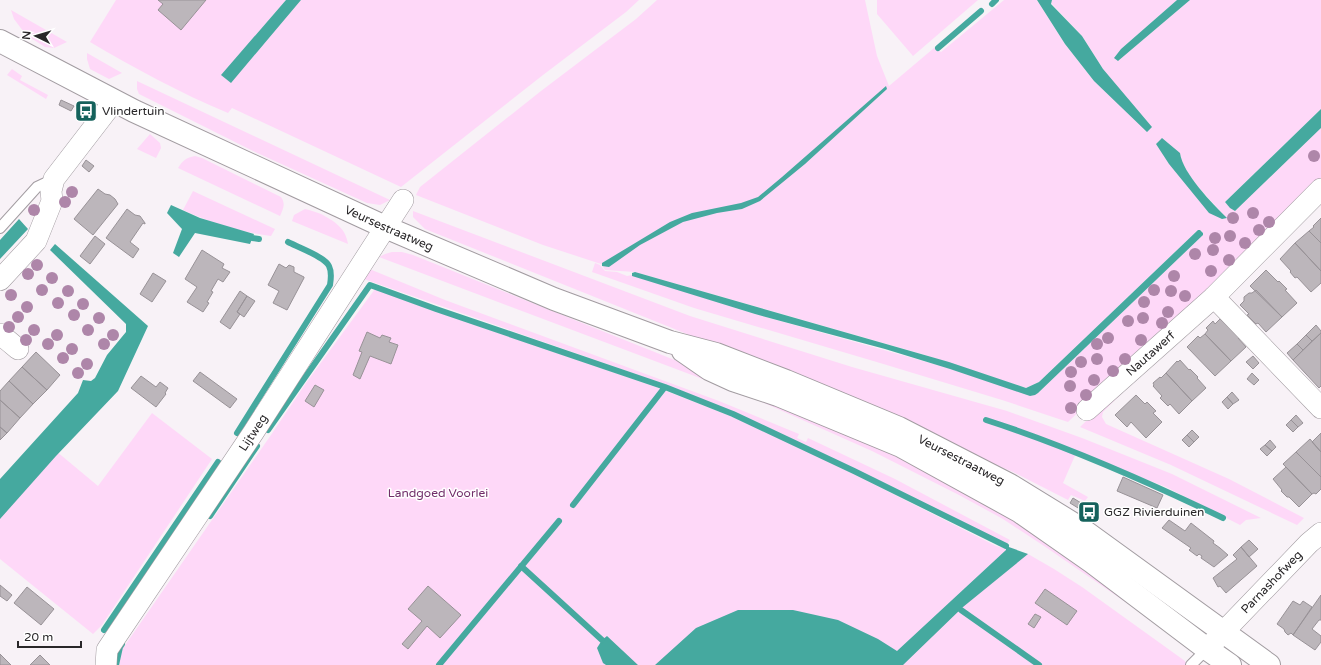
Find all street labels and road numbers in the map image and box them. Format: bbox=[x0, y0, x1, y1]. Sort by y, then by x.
street label: Veursestraatweg bbox=[343, 202, 436, 254]
street label: Nautawerf bbox=[1123, 328, 1178, 379]
street label: Lijtweg bbox=[236, 411, 270, 454]
street label: Veursestraatweg bbox=[916, 432, 1007, 488]
street label: Parnashofweg bbox=[1238, 548, 1305, 616]

